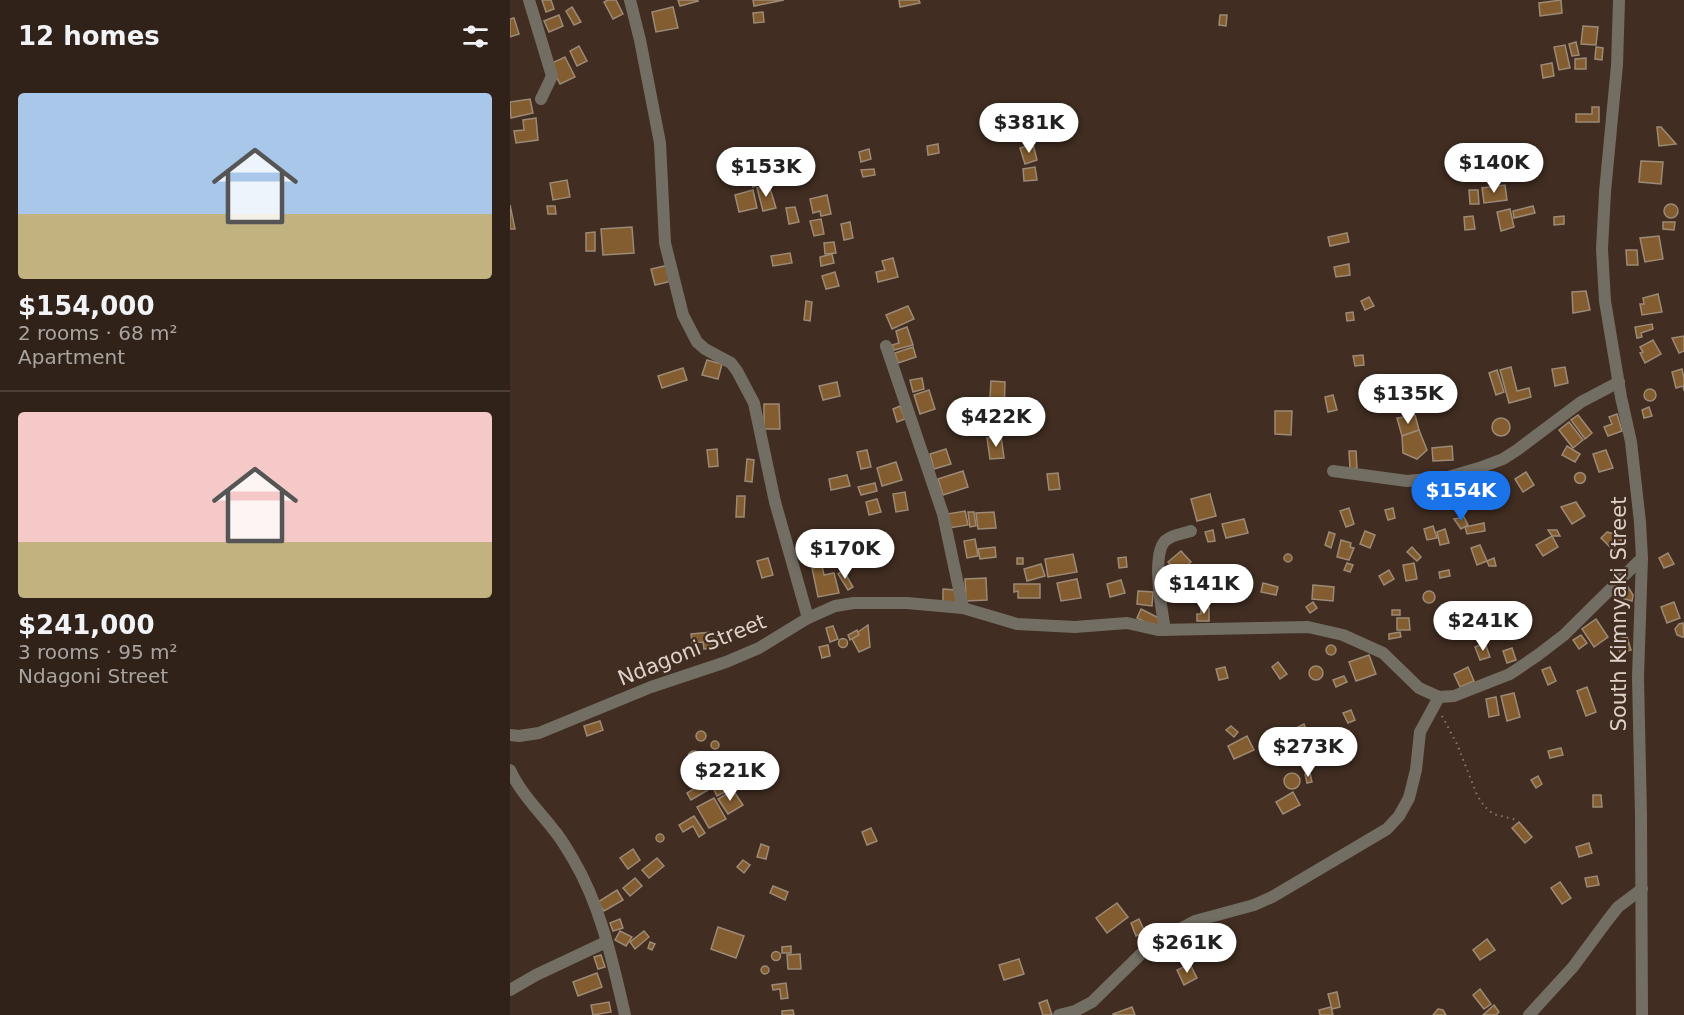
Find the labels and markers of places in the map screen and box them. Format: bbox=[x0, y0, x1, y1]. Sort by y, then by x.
pin: $381K bbox=[987, 103, 1071, 154]
pin: $140K bbox=[1452, 143, 1536, 194]
pin: $153K bbox=[724, 147, 808, 198]
pin: $135K bbox=[1366, 374, 1450, 425]
pin: $422K bbox=[954, 397, 1038, 448]
pin: $154K bbox=[1419, 471, 1503, 522]
pin: $170K bbox=[803, 529, 887, 580]
pin: $141K bbox=[1162, 564, 1246, 615]
pin: $241K bbox=[1441, 601, 1525, 652]
pin: $273K bbox=[1266, 727, 1350, 778]
pin: $221K bbox=[688, 751, 772, 802]
pin: $261K bbox=[1145, 923, 1229, 974]

